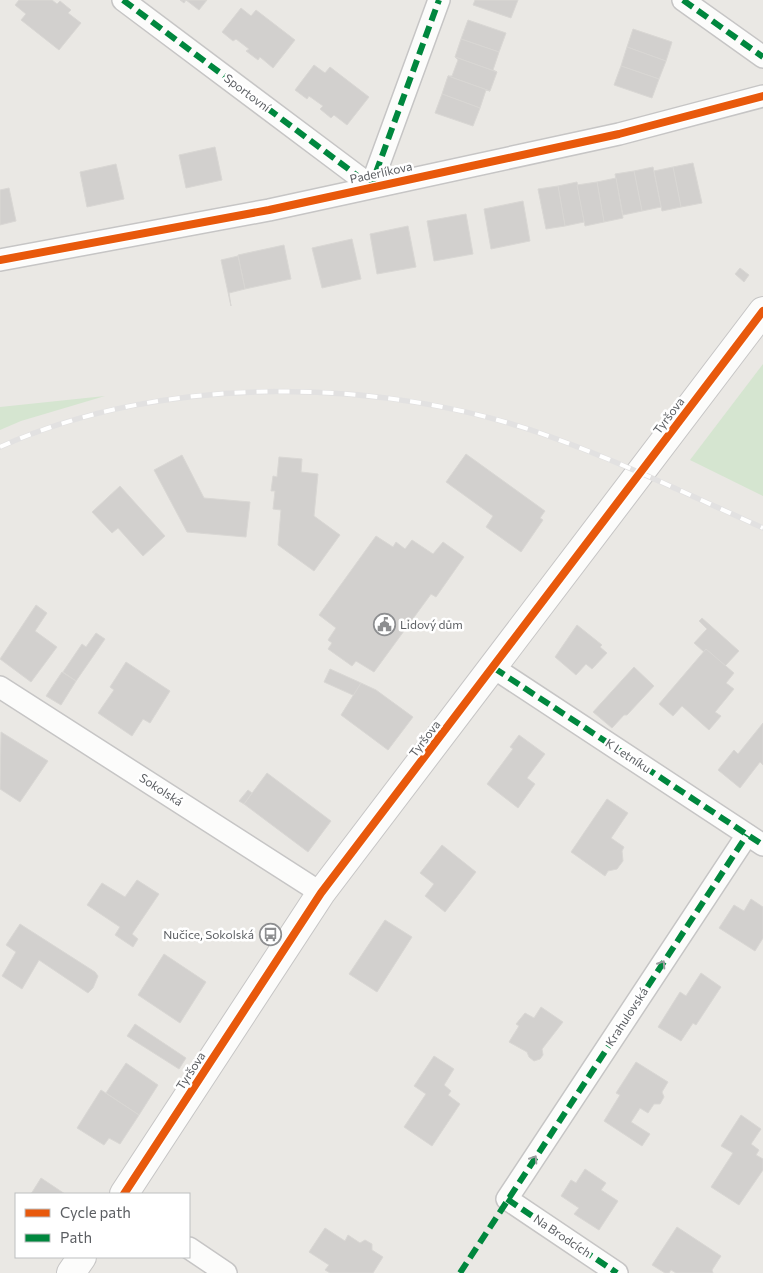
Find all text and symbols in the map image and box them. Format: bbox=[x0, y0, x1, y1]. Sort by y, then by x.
street label: Sportovní bbox=[222, 70, 274, 115]
street label: Paderlíkova bbox=[348, 159, 413, 185]
street label: Tyršova bbox=[650, 394, 687, 437]
public building icon: Lidový dům bbox=[372, 613, 396, 637]
place label: Lidový dům bbox=[400, 617, 463, 631]
street label: Tyršova bbox=[406, 717, 443, 760]
street label: K Letníku bbox=[603, 735, 654, 775]
street label: Sokolská bbox=[137, 770, 186, 808]
bus stop icon: Nučice, Sokolská bbox=[258, 923, 282, 947]
place label: Nučice, Sokolská bbox=[163, 927, 254, 941]
one-way arrow bbox=[656, 961, 665, 970]
street label: Krahulovská bbox=[602, 985, 650, 1048]
street label: Tyršova bbox=[173, 1049, 208, 1092]
one-way arrow bbox=[528, 1155, 537, 1164]
legend bbox=[15, 1193, 190, 1258]
text: Cycle path bbox=[60, 1203, 131, 1221]
street label: Na Brodcích bbox=[531, 1211, 594, 1259]
text: Path bbox=[60, 1228, 92, 1246]

